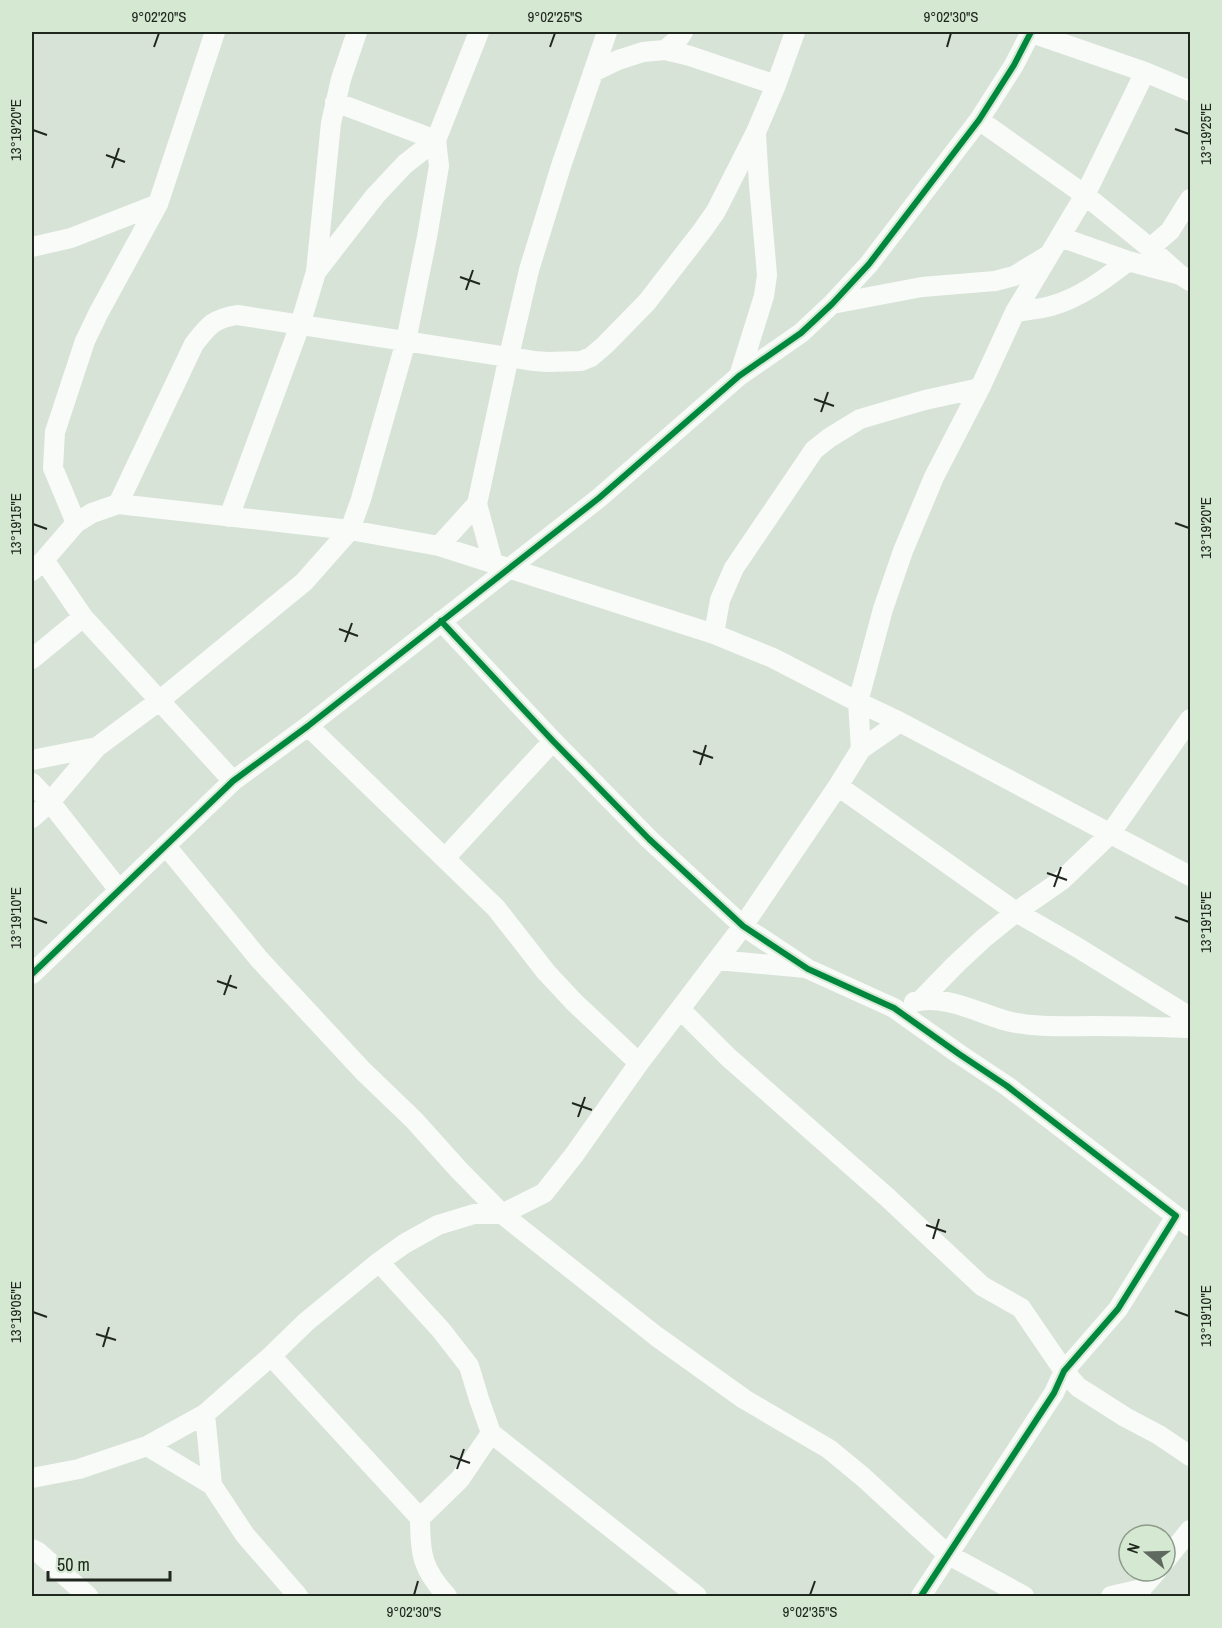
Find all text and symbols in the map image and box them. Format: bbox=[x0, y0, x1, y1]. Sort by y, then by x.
text: 9°02'20"S bbox=[131, 6, 187, 27]
text: 9°02'25"S bbox=[527, 6, 583, 27]
text: 9°02'30"S bbox=[923, 6, 979, 27]
text: 13°19'20"E bbox=[5, 99, 26, 161]
text: 13°19'25"E bbox=[1195, 103, 1216, 165]
text: 13°19'15"E bbox=[5, 493, 26, 555]
text: 13°19'20"E bbox=[1195, 497, 1216, 559]
text: 13°19'10"E bbox=[5, 887, 26, 949]
text: 13°19'15"E bbox=[1195, 891, 1216, 953]
text: 13°19'05"E bbox=[5, 1281, 26, 1343]
text: 13°19'10"E bbox=[1195, 1285, 1216, 1347]
north arrow bbox=[1117, 1523, 1177, 1583]
text: N bbox=[1121, 1540, 1145, 1556]
scale bar bbox=[48, 1544, 170, 1582]
text: 50 m bbox=[57, 1552, 90, 1577]
text: 9°02'30"S bbox=[386, 1601, 442, 1622]
text: 9°02'35"S bbox=[782, 1601, 838, 1622]

